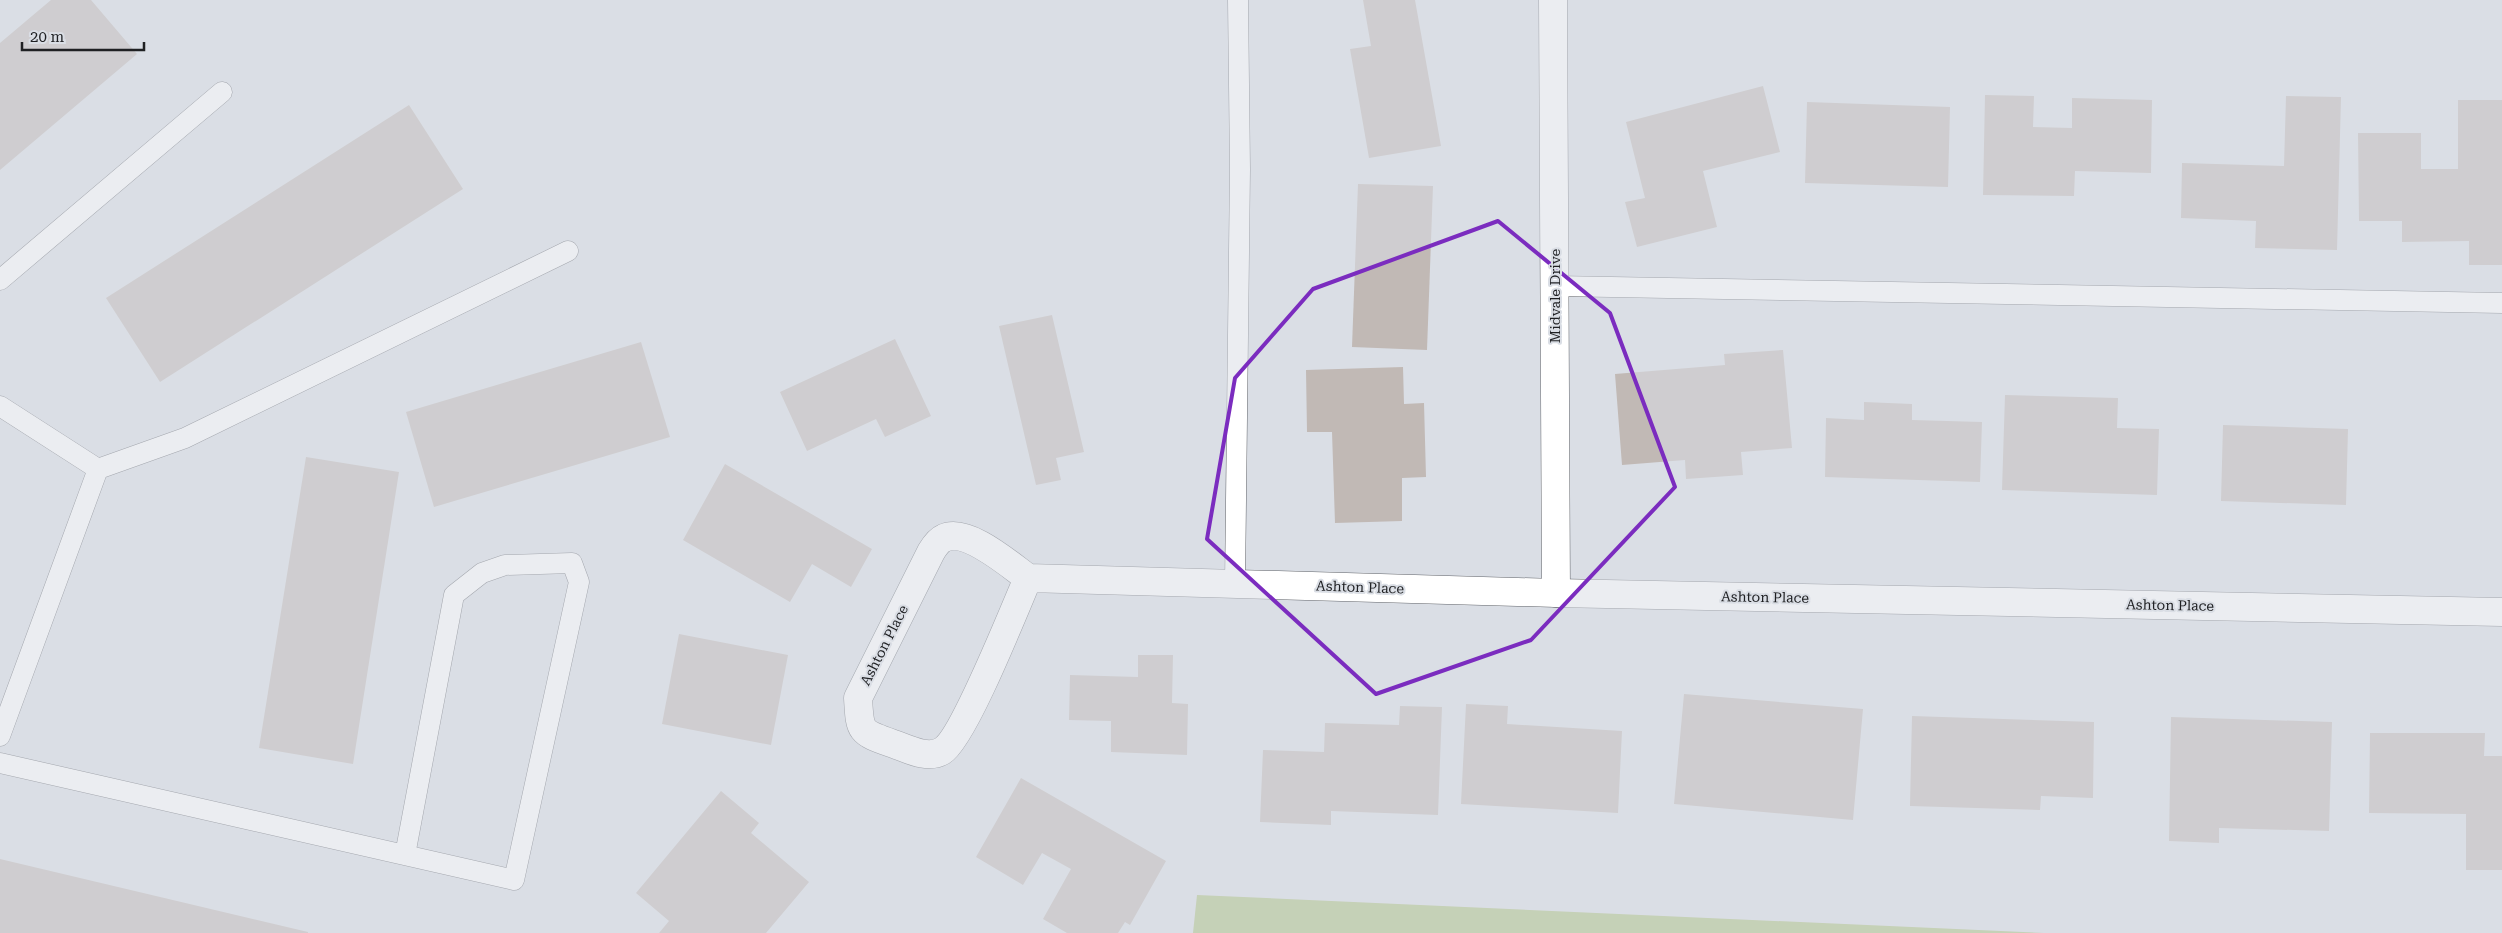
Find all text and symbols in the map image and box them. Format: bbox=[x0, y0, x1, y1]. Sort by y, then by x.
scale bar bbox=[22, 20, 145, 52]
text: 20 m bbox=[30, 28, 65, 46]
street label: Midvale Drive bbox=[1547, 249, 1563, 343]
street label: Ashton Place bbox=[1316, 577, 1405, 597]
street label: Ashton Place bbox=[1721, 588, 1809, 606]
street label: Ashton Place bbox=[2126, 596, 2214, 614]
street label: Ashton Place bbox=[857, 602, 911, 688]

